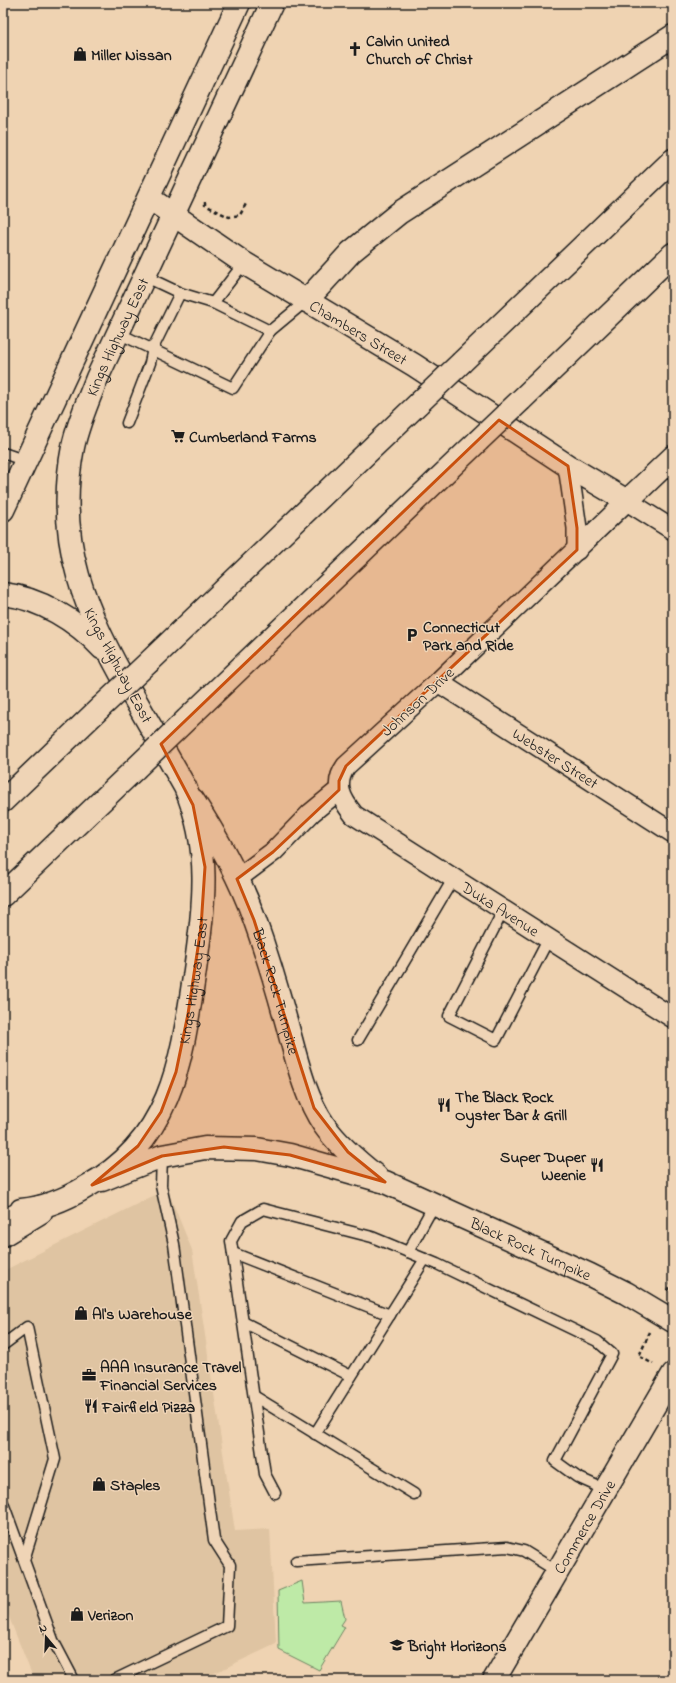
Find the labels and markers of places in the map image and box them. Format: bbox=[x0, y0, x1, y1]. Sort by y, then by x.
place label: Calvin United Church of Christ bbox=[366, 30, 473, 72]
church icon: Calvin United Church of Christ bbox=[347, 41, 363, 57]
place label: Miller Nissan bbox=[91, 44, 172, 68]
shop icon: Miller Nissan bbox=[72, 46, 88, 62]
place label: Cumberland Farms bbox=[189, 426, 317, 450]
supermarket icon: Cumberland Farms bbox=[170, 428, 186, 444]
place label: Connecticut Park and Ride bbox=[423, 616, 514, 658]
parking icon: Connecticut Park and Ride bbox=[404, 627, 420, 643]
place label: The Black Rock Oyster Bar & Grill bbox=[455, 1086, 567, 1129]
restaurant icon: The Black Rock Oyster Bar & Grill bbox=[436, 1097, 452, 1113]
place label: Super Duper Weenie bbox=[500, 1146, 587, 1188]
restaurant icon: Super Duper Weenie bbox=[589, 1157, 605, 1173]
place label: Al's Warehouse bbox=[92, 1303, 193, 1327]
shop icon: Al's Warehouse bbox=[73, 1305, 89, 1321]
place label: AAA Insurance Travel Financial Services bbox=[99, 1356, 242, 1398]
office icon: AAA Insurance Travel Financial Services bbox=[81, 1367, 97, 1383]
place label: Fairfield Pizza bbox=[101, 1396, 196, 1420]
restaurant icon: Fairfield Pizza bbox=[83, 1398, 99, 1414]
place label: Staples bbox=[110, 1474, 161, 1498]
shop icon: Staples bbox=[91, 1476, 107, 1492]
place label: Verizon bbox=[87, 1604, 134, 1628]
shop icon: Verizon bbox=[69, 1606, 85, 1622]
place label: Bright Horizons bbox=[407, 1635, 507, 1660]
school or university icon: Bright Horizons bbox=[389, 1637, 405, 1653]

